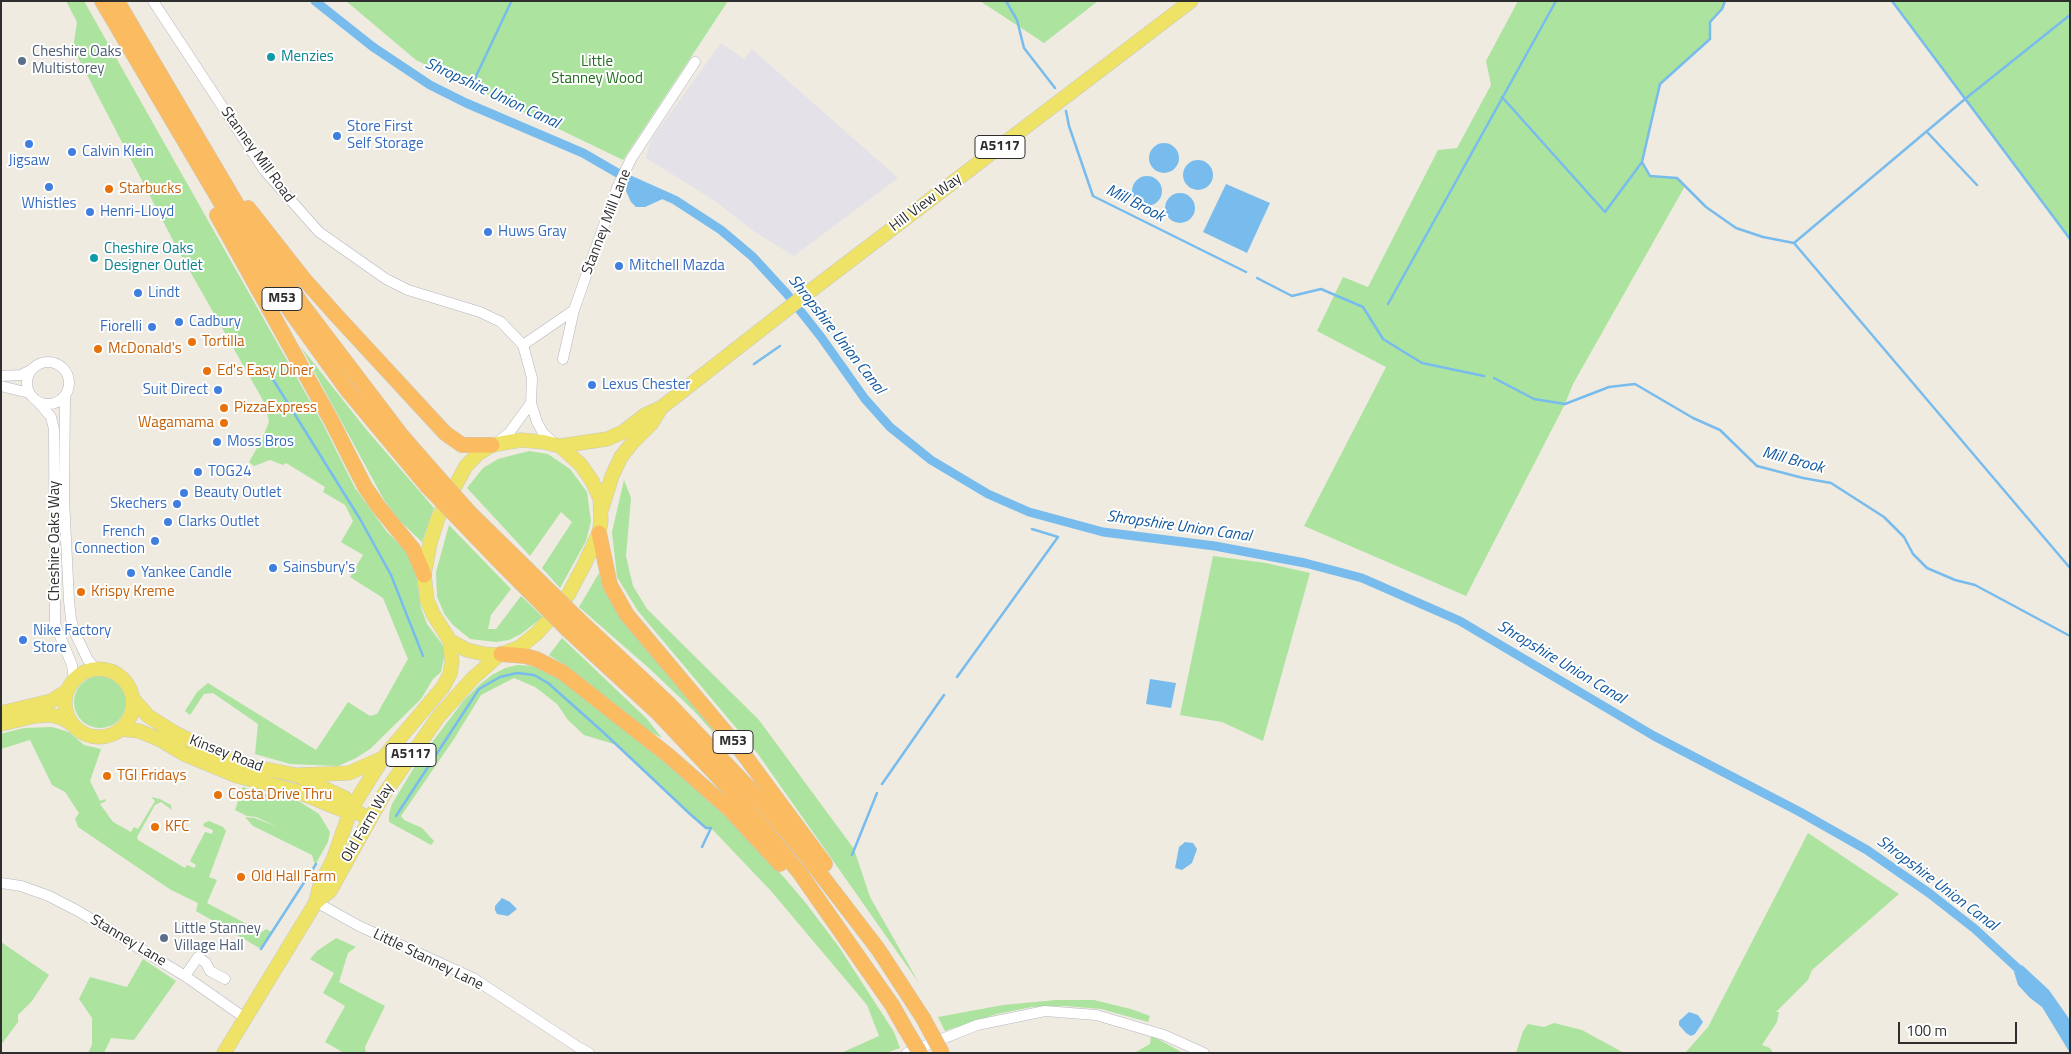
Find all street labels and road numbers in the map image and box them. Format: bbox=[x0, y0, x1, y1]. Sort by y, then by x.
street label: Stanney Mill Road bbox=[216, 104, 298, 206]
road number: A5117 bbox=[975, 136, 1025, 158]
street label: Stanney Mill Lane bbox=[579, 167, 635, 277]
street label: Hill View Way bbox=[886, 170, 966, 236]
road number: M53 bbox=[262, 288, 302, 310]
street label: Cheshire Oaks Way bbox=[46, 481, 64, 601]
road number: M53 bbox=[713, 730, 753, 754]
street label: Kinsey Road bbox=[187, 732, 265, 776]
road number: A5117 bbox=[386, 744, 436, 766]
street label: Old Farm Way bbox=[338, 780, 398, 866]
street label: Stanney Lane bbox=[87, 911, 169, 971]
street label: Little Stanney Lane bbox=[370, 925, 486, 995]

